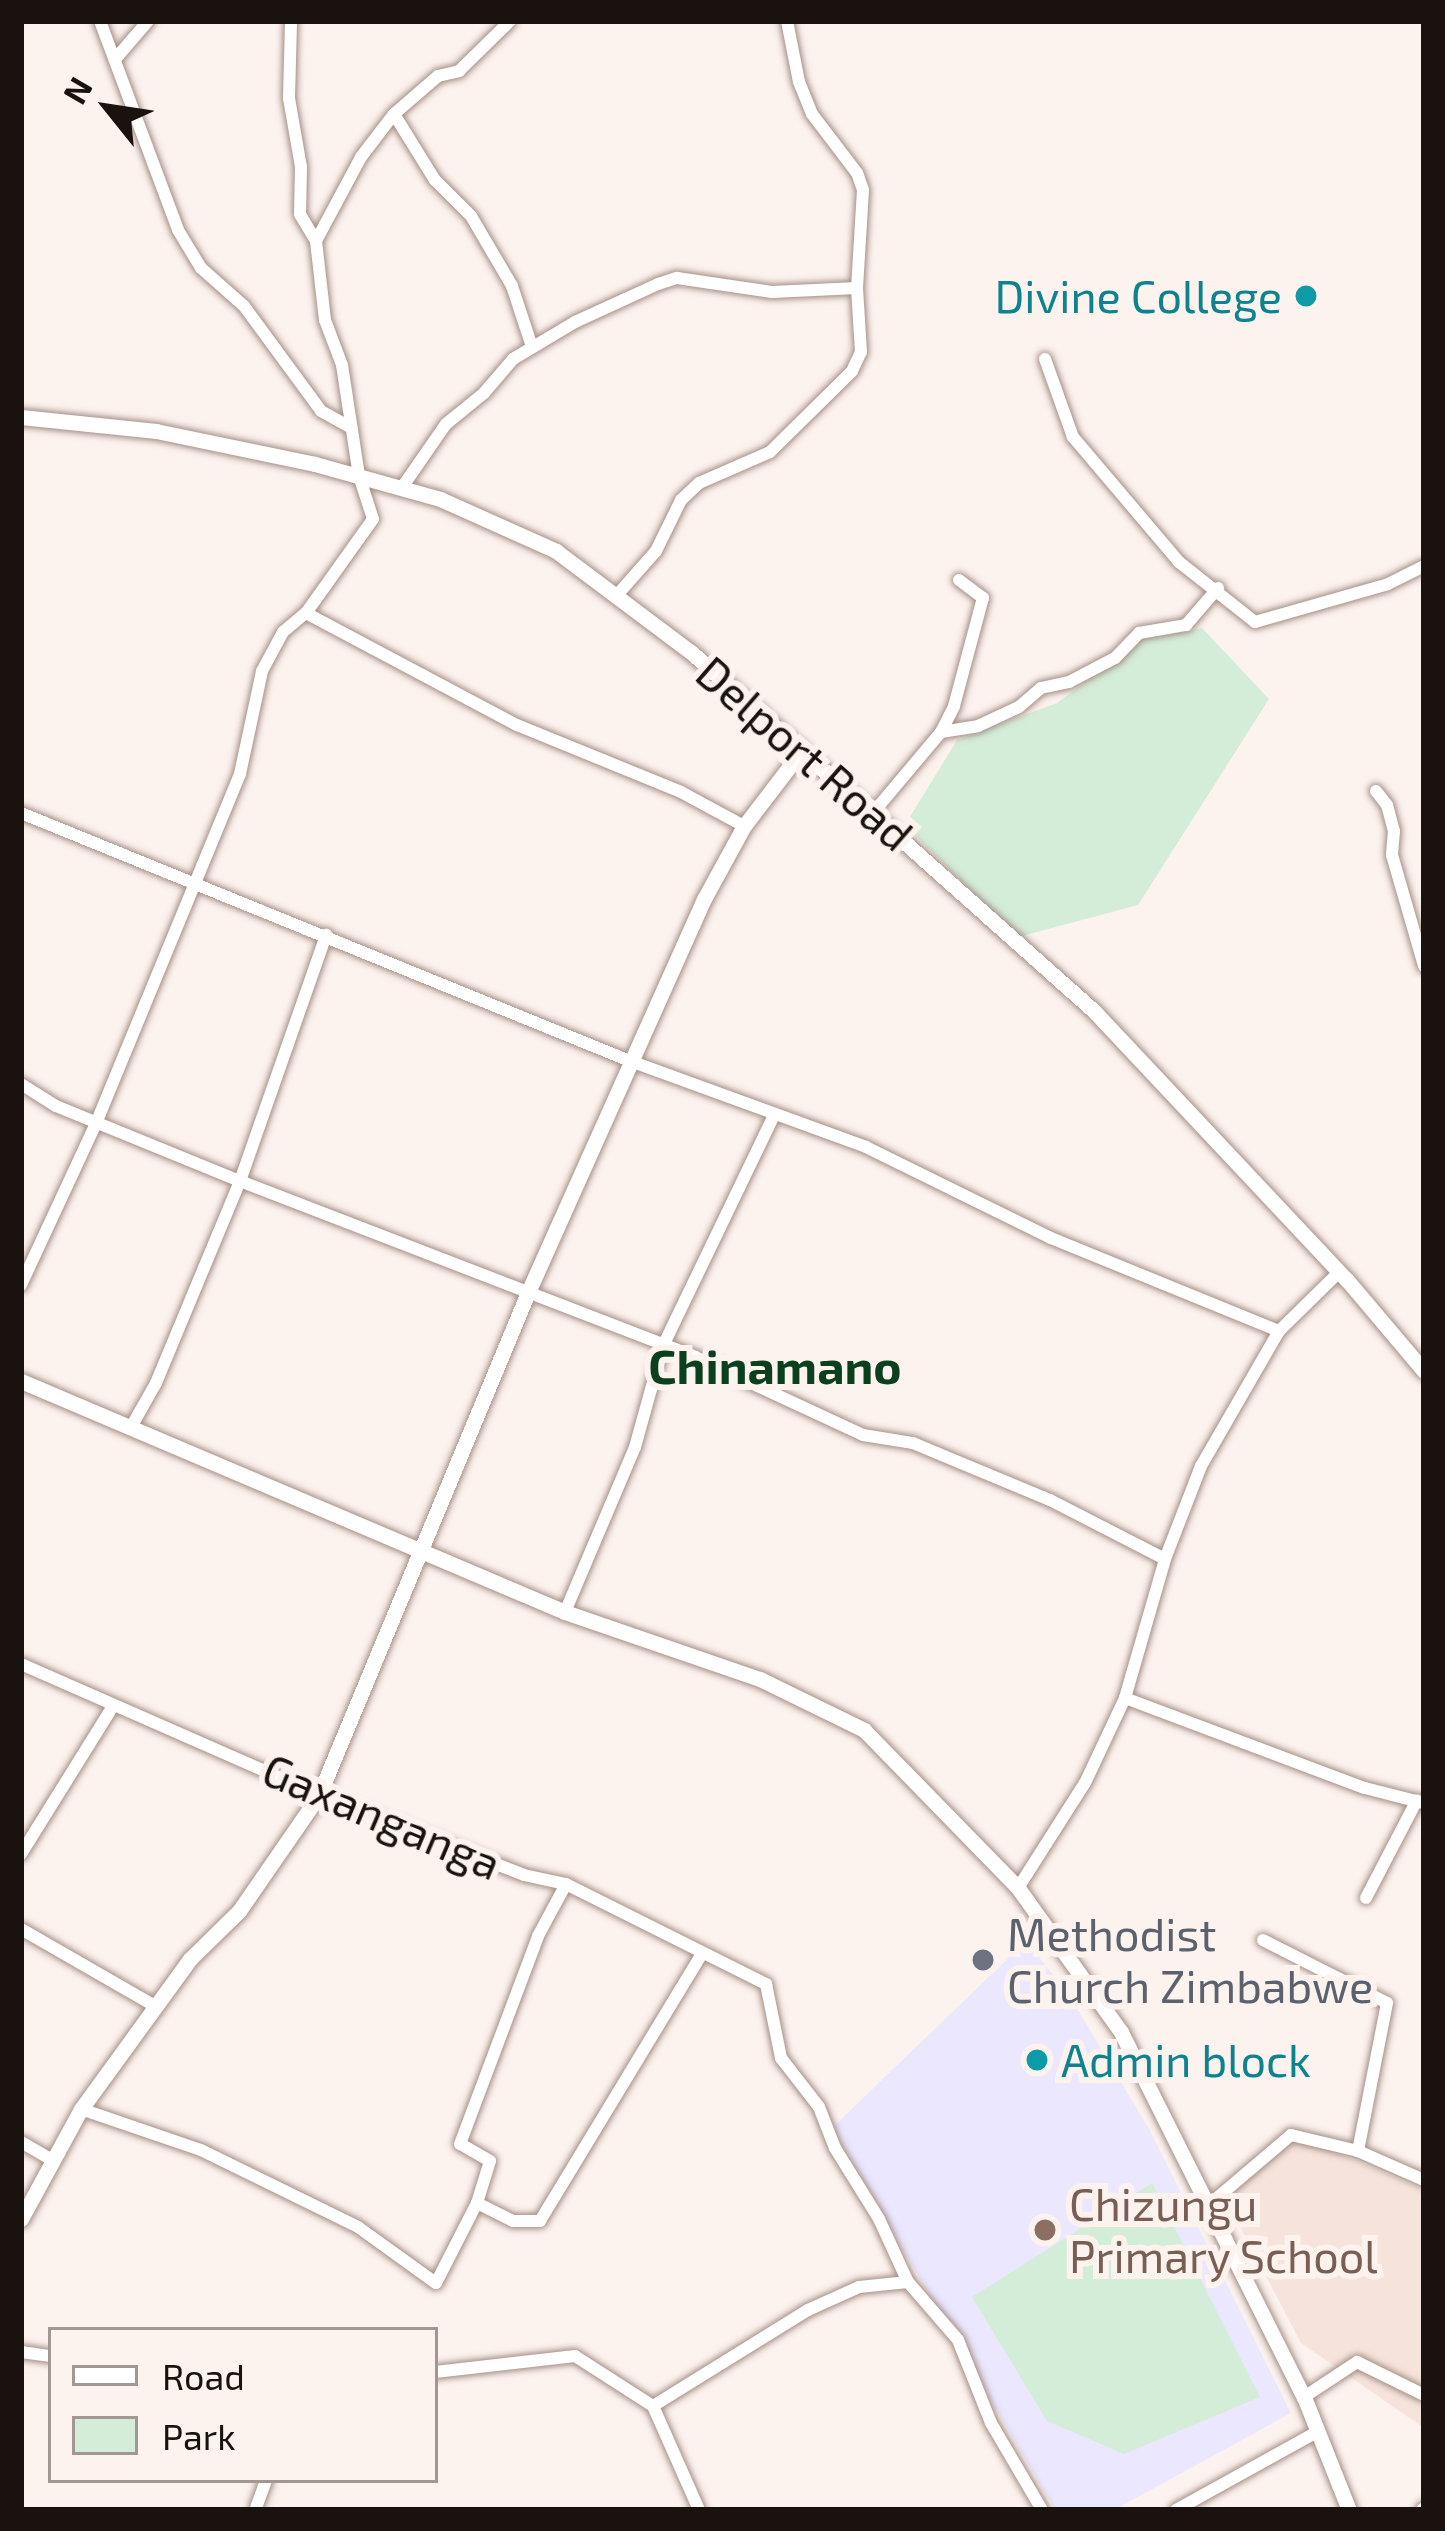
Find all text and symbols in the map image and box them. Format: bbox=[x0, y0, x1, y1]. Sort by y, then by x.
north arrow bbox=[48, 48, 168, 168]
text: N bbox=[54, 70, 100, 110]
place label: Divine College bbox=[994, 269, 1282, 323]
marker: Divine College bbox=[1293, 283, 1319, 309]
street label: Delport Road bbox=[686, 645, 924, 861]
district label: Chinamano bbox=[648, 1337, 902, 1395]
street label: Gaxanganga bbox=[255, 1742, 509, 1890]
place label: Methodist Church Zimbabwe bbox=[1007, 1907, 1373, 2013]
marker: Methodist Church Zimbabwe bbox=[970, 1947, 996, 1973]
place label: Admin block bbox=[1061, 2033, 1311, 2087]
marker: Admin block bbox=[1024, 2047, 1050, 2073]
place label: Chizungu Primary School bbox=[1069, 2177, 1379, 2283]
marker: Chizungu Primary School bbox=[1032, 2217, 1058, 2243]
legend bbox=[48, 2327, 438, 2483]
text: Road bbox=[162, 2354, 245, 2397]
text: Park bbox=[162, 2414, 236, 2457]

